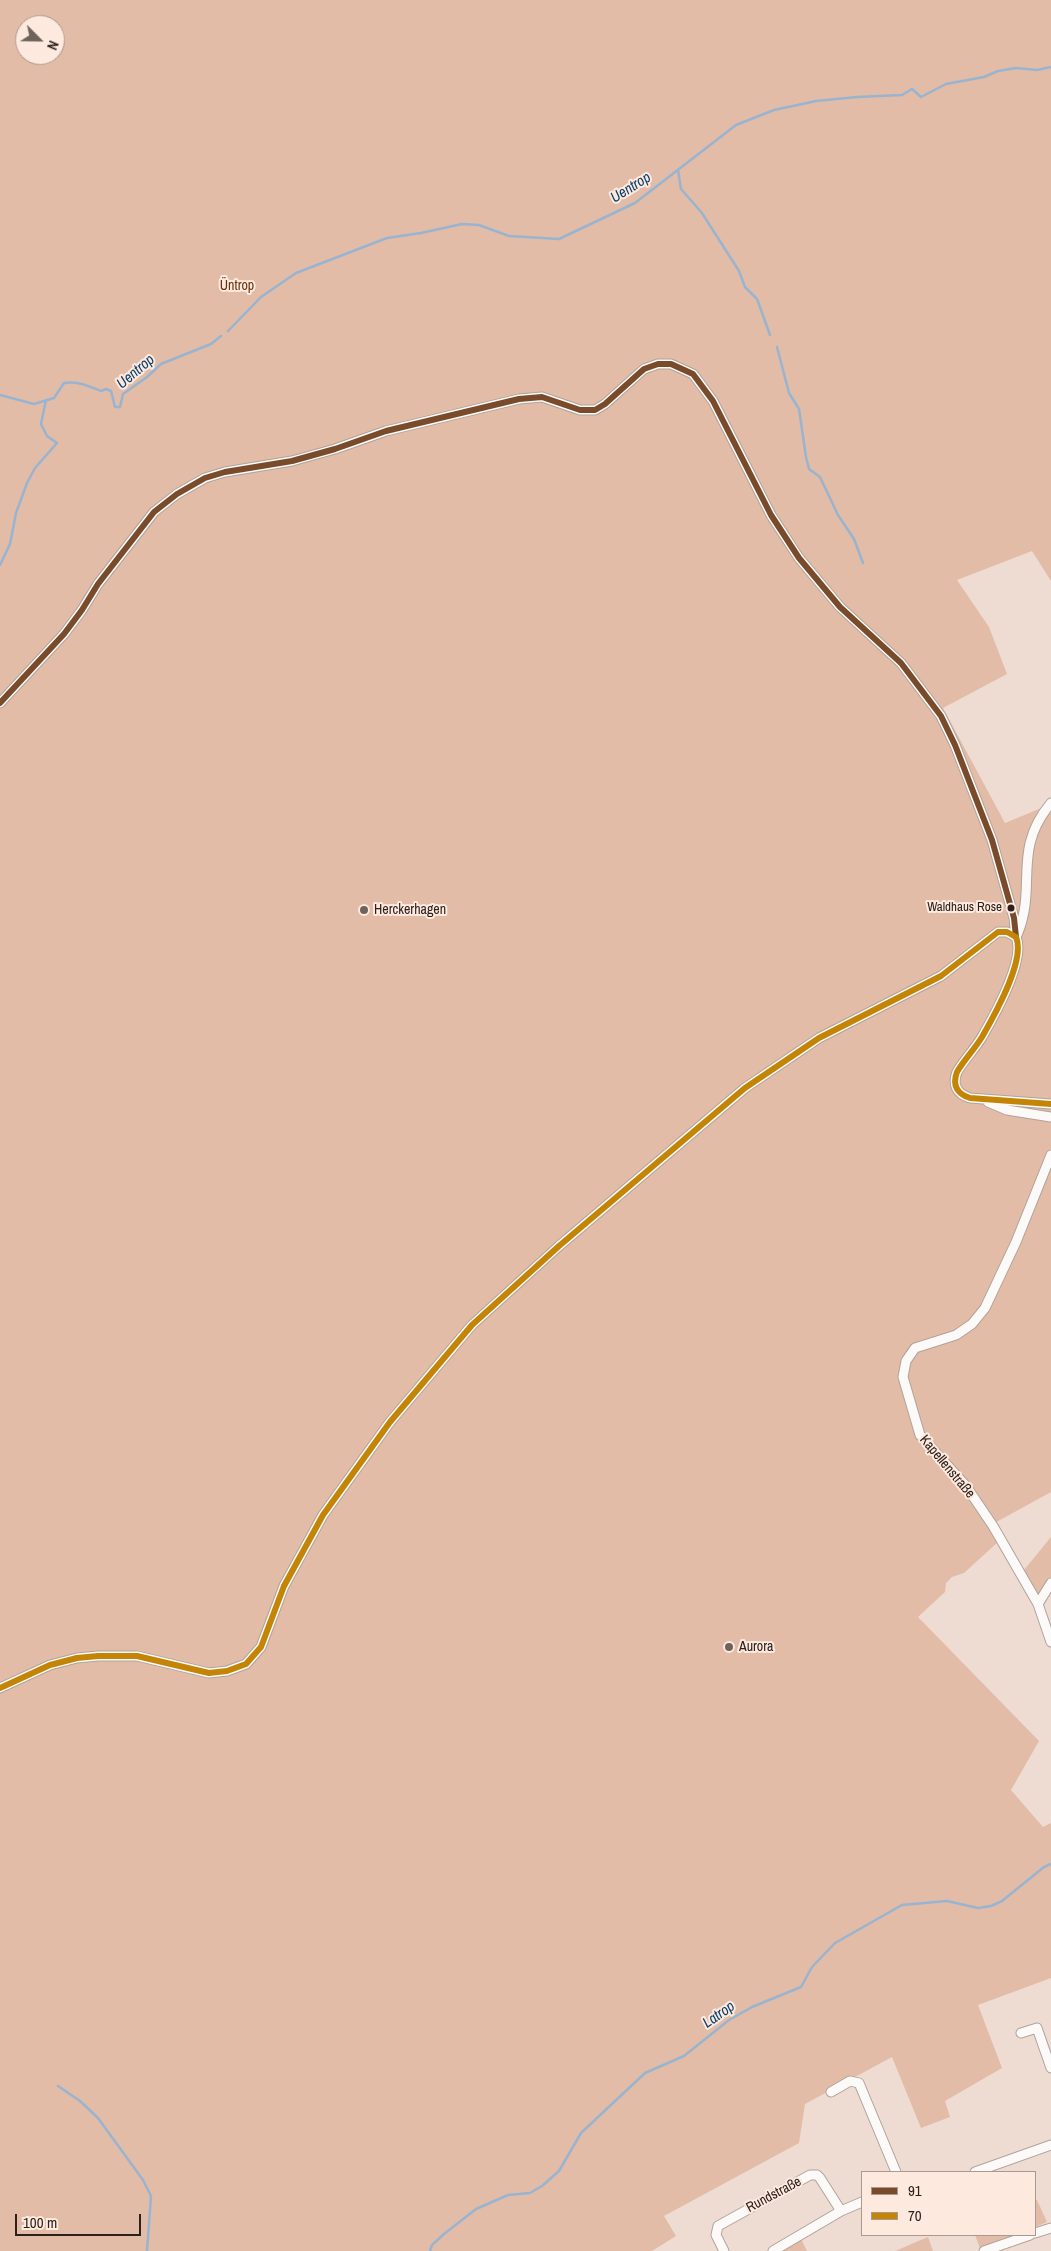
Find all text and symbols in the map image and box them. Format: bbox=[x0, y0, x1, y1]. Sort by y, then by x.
north arrow bbox=[15, 15, 65, 65]
text: N bbox=[43, 38, 63, 53]
water label: Uentrop bbox=[608, 169, 654, 207]
park label: Üntrop bbox=[220, 278, 254, 294]
water label: Uentrop bbox=[113, 351, 159, 393]
place label: Waldhaus Rose bbox=[927, 900, 1002, 916]
place label: Herckerhagen bbox=[374, 902, 446, 918]
marker: Waldhaus Rose bbox=[1006, 903, 1016, 913]
marker: Herckerhagen bbox=[358, 904, 370, 916]
street label: Kapellenstraße bbox=[916, 1432, 978, 1502]
place label: Aurora bbox=[739, 1639, 773, 1655]
marker: Aurora bbox=[723, 1641, 735, 1653]
water label: Latrop bbox=[700, 1998, 738, 2032]
legend bbox=[861, 2171, 1036, 2236]
street label: Rundstraße bbox=[744, 2174, 804, 2216]
text: 91 bbox=[908, 2180, 922, 2201]
scale bar bbox=[18, 2204, 144, 2236]
text: 70 bbox=[908, 2205, 922, 2226]
text: 100 m bbox=[23, 2212, 57, 2233]

